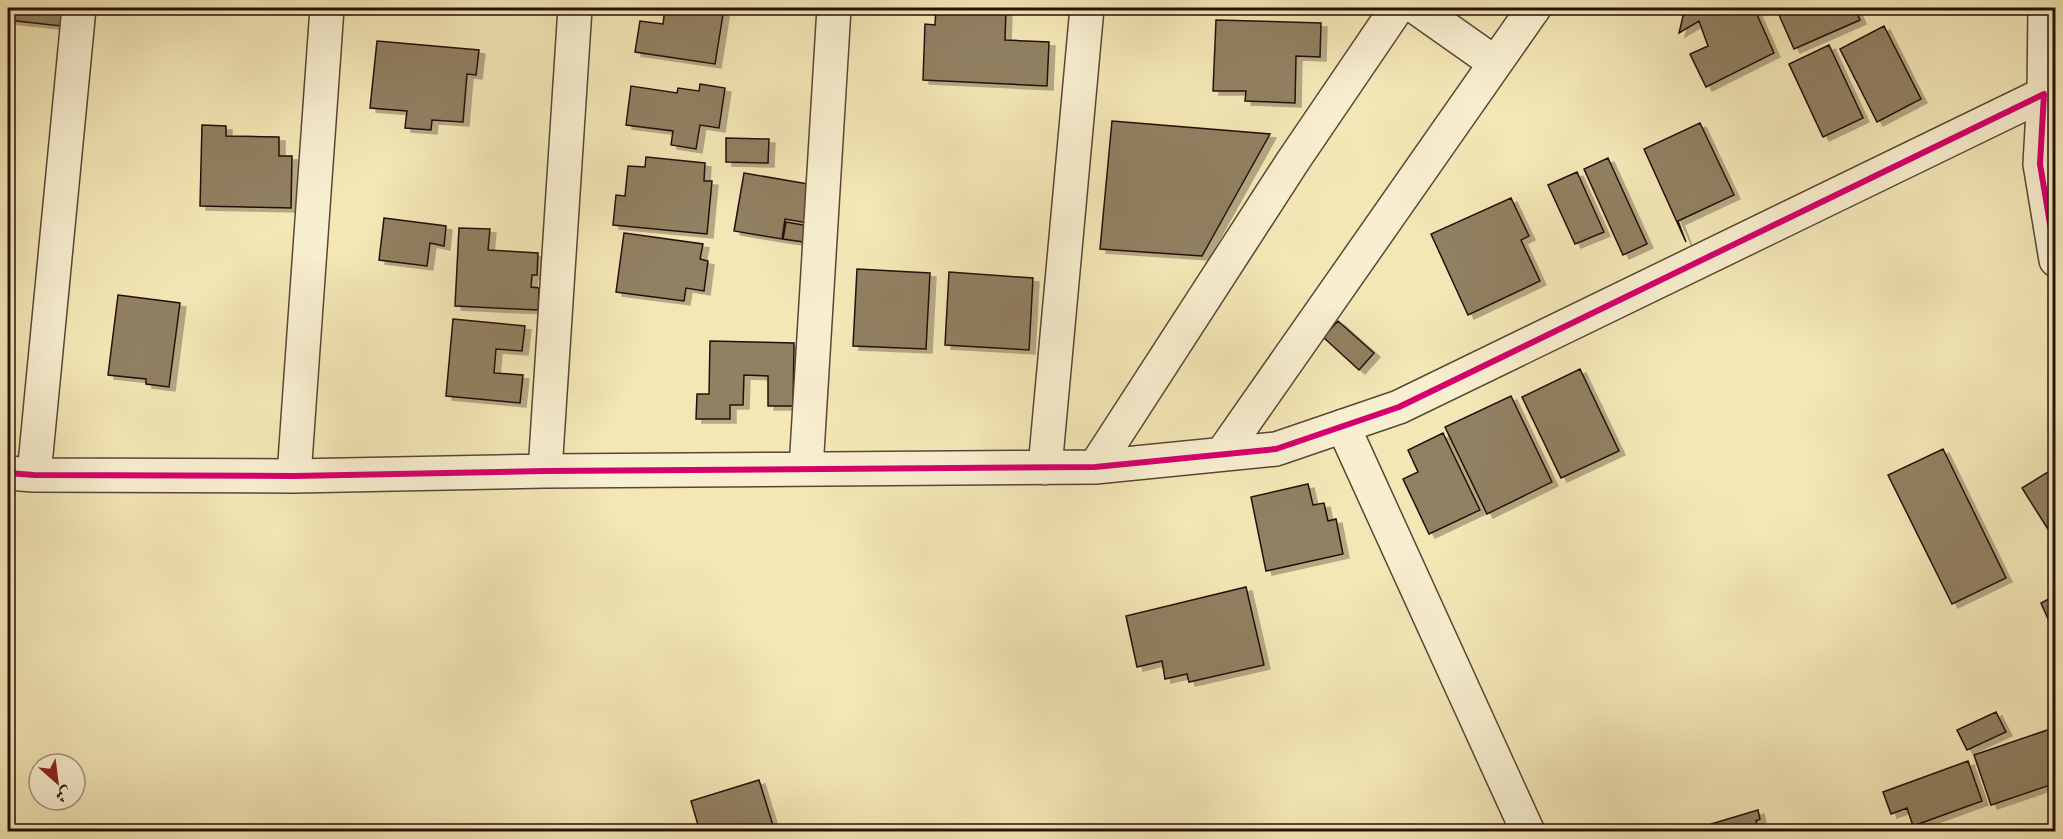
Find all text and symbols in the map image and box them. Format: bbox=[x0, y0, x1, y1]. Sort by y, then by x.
north arrow bbox=[27, 752, 87, 812]
text: ش bbox=[52, 782, 75, 807]

